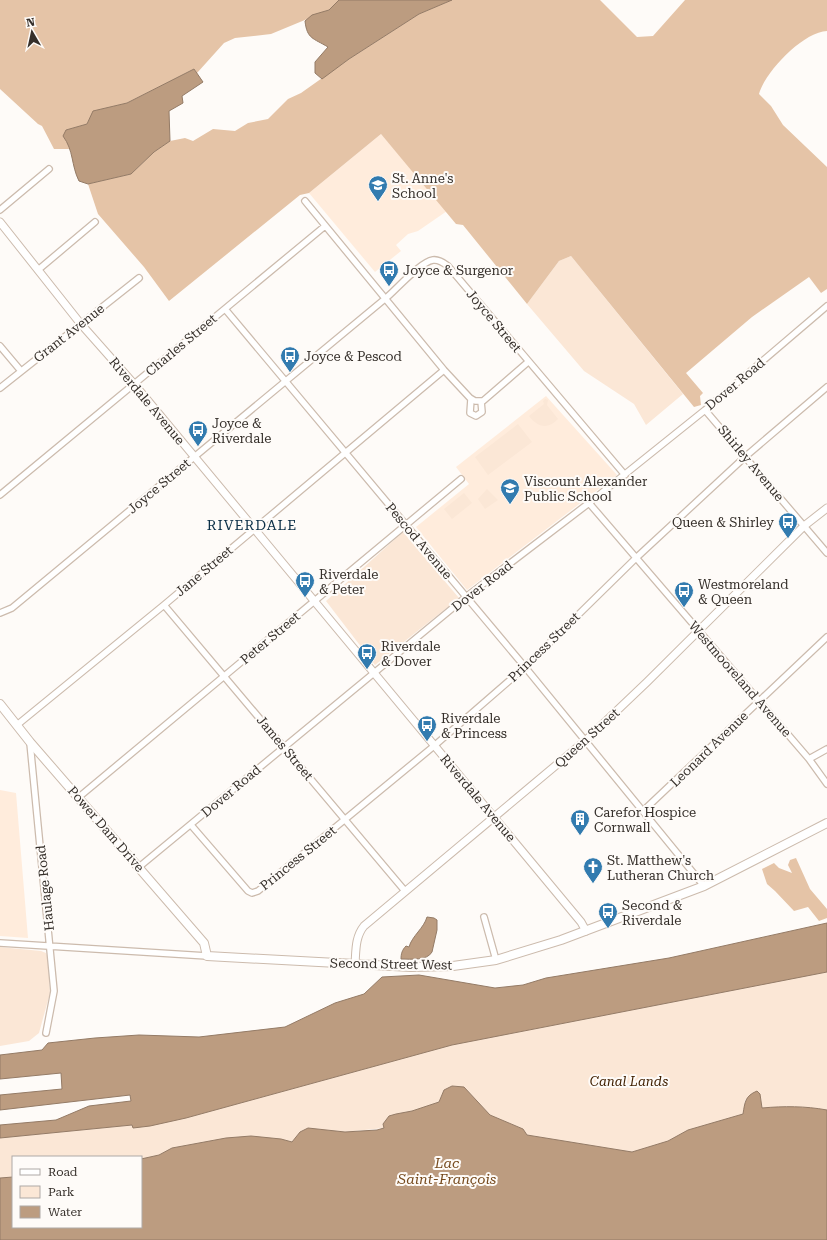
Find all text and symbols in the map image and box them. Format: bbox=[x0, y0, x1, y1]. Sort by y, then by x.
north arrow bbox=[12, 12, 52, 52]
text: N bbox=[25, 15, 36, 30]
place label: St. Anne's School bbox=[392, 171, 453, 201]
school or university icon: St. Anne's School bbox=[367, 174, 389, 202]
bus stop icon: Joyce & Surgenor bbox=[378, 259, 400, 287]
place label: Joyce & Surgenor bbox=[403, 263, 514, 278]
street label: Joyce Street bbox=[463, 287, 525, 356]
street label: Grant Avenue bbox=[31, 301, 107, 365]
street label: Charles Street bbox=[142, 311, 220, 379]
bus stop icon: Joyce & Pescod bbox=[279, 345, 301, 373]
place label: Joyce & Pescod bbox=[304, 349, 403, 364]
street label: Riverdale Avenue bbox=[106, 354, 188, 448]
street label: Dover Road bbox=[702, 354, 768, 413]
place label: Joyce & Riverdale bbox=[212, 416, 271, 446]
bus stop icon: Joyce & Riverdale bbox=[187, 419, 209, 447]
street label: Shirley Avenue bbox=[715, 422, 787, 504]
street label: Joyce Street bbox=[125, 455, 194, 517]
place label: Viscount Alexander Public School bbox=[524, 474, 648, 504]
school or university icon: Viscount Alexander Public School bbox=[499, 477, 521, 505]
street label: Pescod Avenue bbox=[383, 500, 455, 582]
bus stop icon: Queen & Shirley bbox=[777, 511, 799, 539]
place label: Queen & Shirley bbox=[672, 515, 774, 530]
district label: RIVERDALE bbox=[207, 517, 297, 533]
street label: Jane Street bbox=[172, 543, 236, 599]
street label: Dover Road bbox=[449, 557, 516, 614]
place label: Riverdale & Peter bbox=[319, 567, 378, 597]
bus stop icon: Riverdale & Peter bbox=[294, 570, 316, 598]
place label: Westmoreland & Queen bbox=[698, 577, 789, 607]
bus stop icon: Westmoreland & Queen bbox=[673, 580, 695, 608]
street label: Peter Street bbox=[237, 609, 303, 667]
street label: Princess Street bbox=[505, 609, 583, 685]
street label: Westmooreland Avenue bbox=[686, 618, 794, 740]
place label: Riverdale & Dover bbox=[381, 639, 440, 669]
bus stop icon: Riverdale & Dover bbox=[356, 642, 378, 670]
street label: Queen Street bbox=[552, 705, 622, 771]
street label: Leonard Avenue bbox=[667, 708, 751, 790]
place label: Riverdale & Princess bbox=[441, 711, 507, 741]
street label: James Street bbox=[254, 713, 316, 784]
bus stop icon: Riverdale & Princess bbox=[416, 714, 438, 742]
street label: Riverdale Avenue bbox=[437, 751, 519, 845]
street label: Dover Road bbox=[198, 761, 264, 820]
street label: Power Dam Drive bbox=[65, 783, 147, 875]
place label: Carefor Hospice Cornwall bbox=[594, 805, 696, 835]
building icon: Carefor Hospice Cornwall bbox=[569, 808, 591, 836]
street label: Princess Street bbox=[257, 823, 339, 893]
street label: Haulage Road bbox=[33, 844, 57, 932]
place label: St. Matthew's Lutheran Church bbox=[607, 853, 715, 883]
church icon: St. Matthew's Lutheran Church bbox=[582, 856, 604, 884]
place label: Second & Riverdale bbox=[622, 898, 683, 928]
bus stop icon: Second & Riverdale bbox=[597, 901, 619, 929]
street label: Second Street West bbox=[330, 955, 452, 973]
park label: Canal Lands bbox=[590, 1074, 668, 1089]
water label: Lac Saint-François bbox=[397, 1155, 497, 1187]
legend bbox=[12, 1156, 142, 1228]
text: Road bbox=[48, 1165, 78, 1179]
text: Park bbox=[48, 1185, 75, 1199]
text: Water bbox=[48, 1205, 82, 1219]

